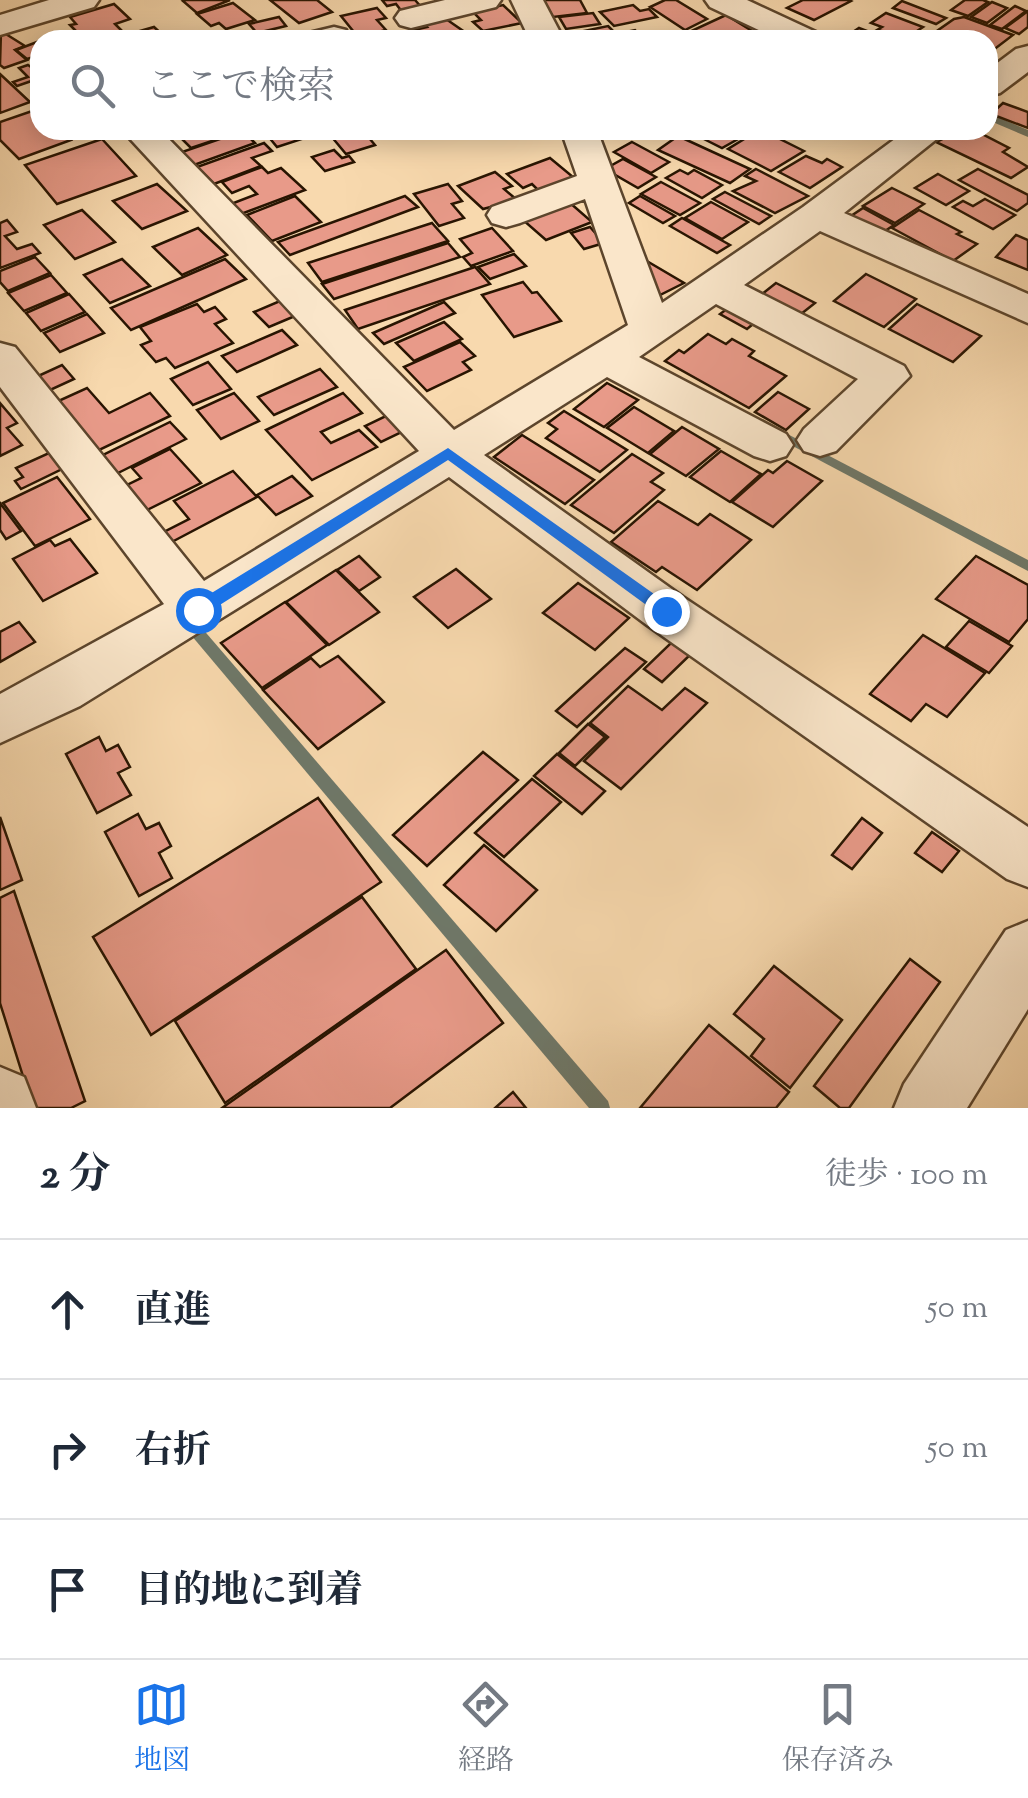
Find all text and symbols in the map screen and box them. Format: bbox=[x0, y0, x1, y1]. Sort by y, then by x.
search box bbox=[30, 30, 998, 140]
icon: search bbox=[65, 58, 120, 113]
text: ここで検索 bbox=[145, 62, 335, 116]
route start bbox=[176, 588, 222, 634]
route end bbox=[644, 589, 690, 635]
text: 2 分 bbox=[40, 1147, 111, 1207]
text: 徒歩 · 100 m bbox=[825, 1153, 988, 1199]
icon: ahead bbox=[40, 1282, 95, 1337]
text: 直進 bbox=[135, 1286, 211, 1340]
text: 50 m bbox=[927, 1286, 988, 1332]
icon: right bbox=[40, 1422, 95, 1477]
text: 右折 bbox=[135, 1426, 211, 1480]
text: 50 m bbox=[927, 1426, 988, 1472]
icon: arrive bbox=[40, 1562, 95, 1617]
text: 目的地に到着 bbox=[135, 1566, 363, 1620]
tab: 地図 bbox=[134, 1677, 190, 1782]
tab: 経路 bbox=[458, 1677, 514, 1782]
tab: 保存済み bbox=[782, 1677, 894, 1782]

